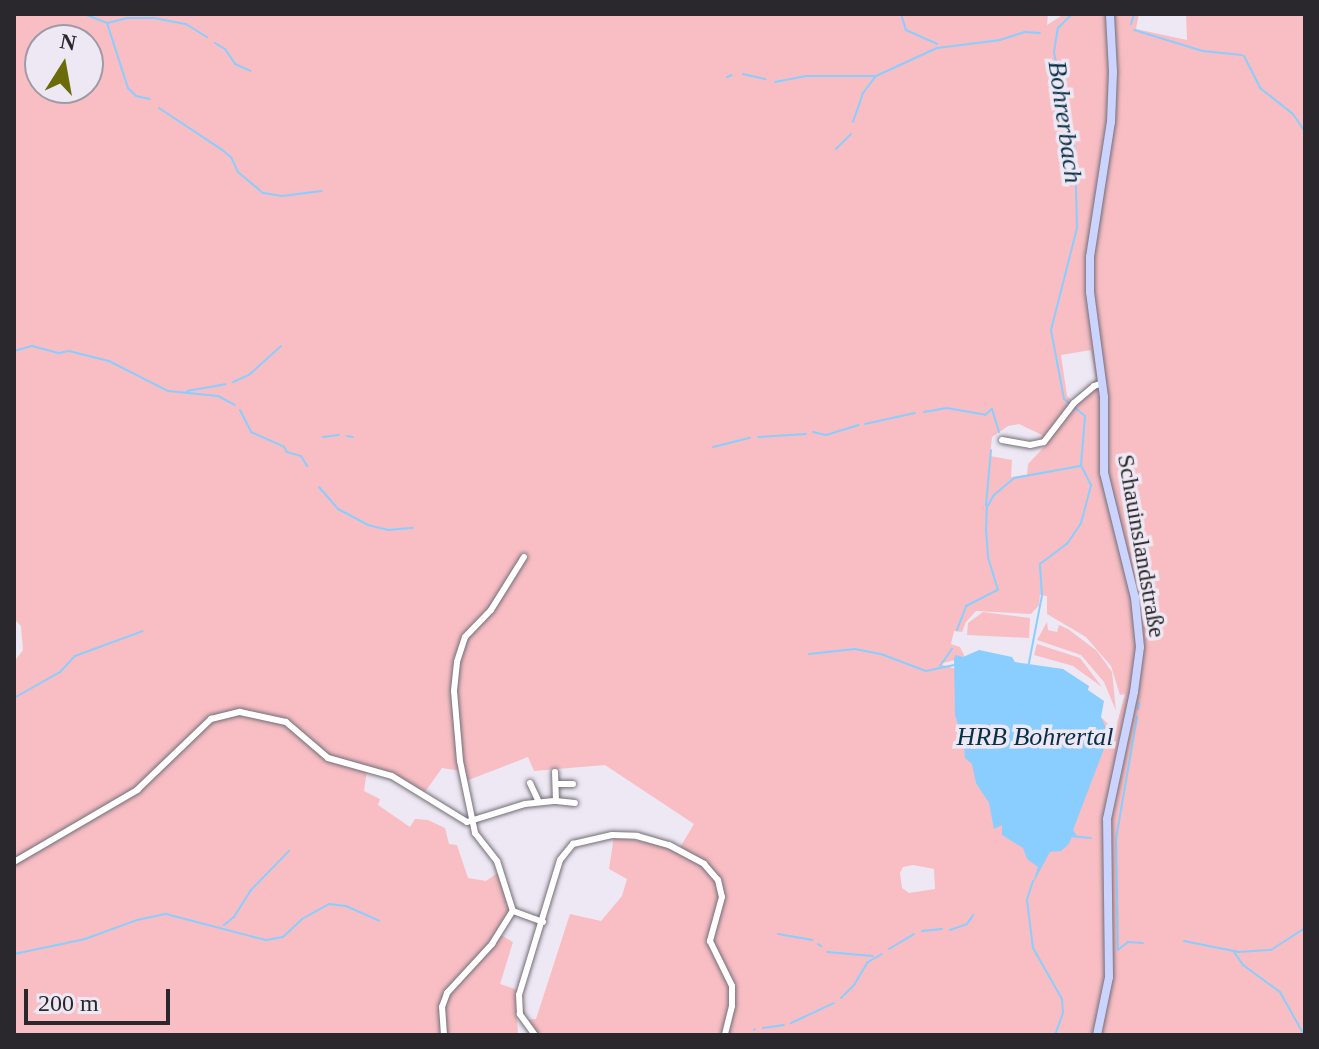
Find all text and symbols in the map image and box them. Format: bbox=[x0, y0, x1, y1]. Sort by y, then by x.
north arrow bbox=[24, 24, 104, 104]
text: N bbox=[58, 28, 78, 56]
water label: Bohrerbach bbox=[1041, 59, 1089, 185]
street label: Schauinslandstraße bbox=[1111, 452, 1171, 640]
water label: HRB Bohrertal bbox=[956, 721, 1114, 753]
scale bar bbox=[28, 973, 174, 1023]
text: 200 m bbox=[38, 990, 99, 1016]

